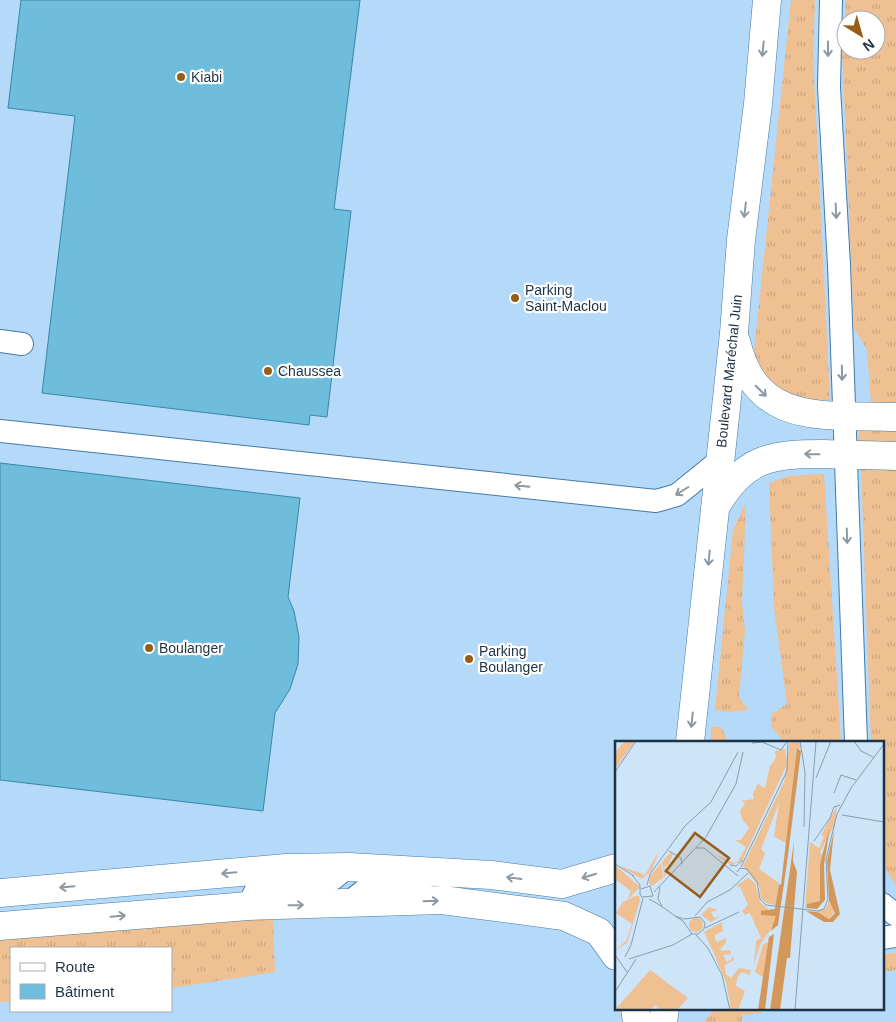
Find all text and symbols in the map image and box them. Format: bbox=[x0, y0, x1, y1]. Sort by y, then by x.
north arrow bbox=[836, 10, 886, 60]
text: N bbox=[860, 36, 878, 55]
one-way arrow bbox=[758, 40, 768, 56]
one-way arrow bbox=[823, 40, 833, 56]
place label: Kiabi bbox=[191, 69, 222, 85]
marker: Kiabi bbox=[175, 71, 187, 83]
one-way arrow bbox=[740, 202, 750, 218]
one-way arrow bbox=[832, 203, 841, 219]
place label: Parking Saint-Maclou bbox=[525, 282, 607, 314]
marker: Parking Saint-Maclou bbox=[509, 292, 521, 304]
street label: Boulevard Maréchal Juin bbox=[713, 294, 745, 448]
place label: Chaussea bbox=[278, 363, 341, 379]
marker: Chaussea bbox=[262, 365, 274, 377]
one-way arrow bbox=[838, 365, 847, 381]
one-way arrow bbox=[755, 385, 767, 397]
one-way arrow bbox=[805, 449, 821, 459]
one-way arrow bbox=[514, 481, 530, 491]
one-way arrow bbox=[675, 487, 689, 497]
one-way arrow bbox=[843, 527, 852, 543]
one-way arrow bbox=[704, 550, 714, 566]
place label: Boulanger bbox=[159, 640, 223, 656]
marker: Boulanger bbox=[143, 642, 155, 654]
place label: Parking Boulanger bbox=[479, 643, 543, 675]
marker: Parking Boulanger bbox=[463, 653, 475, 665]
one-way arrow bbox=[687, 711, 697, 727]
inset map bbox=[615, 741, 884, 1010]
one-way arrow bbox=[221, 868, 237, 877]
one-way arrow bbox=[582, 871, 598, 881]
one-way arrow bbox=[506, 873, 522, 883]
one-way arrow bbox=[59, 882, 75, 892]
one-way arrow bbox=[422, 896, 438, 905]
one-way arrow bbox=[288, 900, 304, 910]
one-way arrow bbox=[110, 912, 126, 921]
legend bbox=[10, 947, 172, 1012]
text: Route bbox=[55, 958, 95, 975]
text: Bâtiment bbox=[55, 983, 115, 1000]

